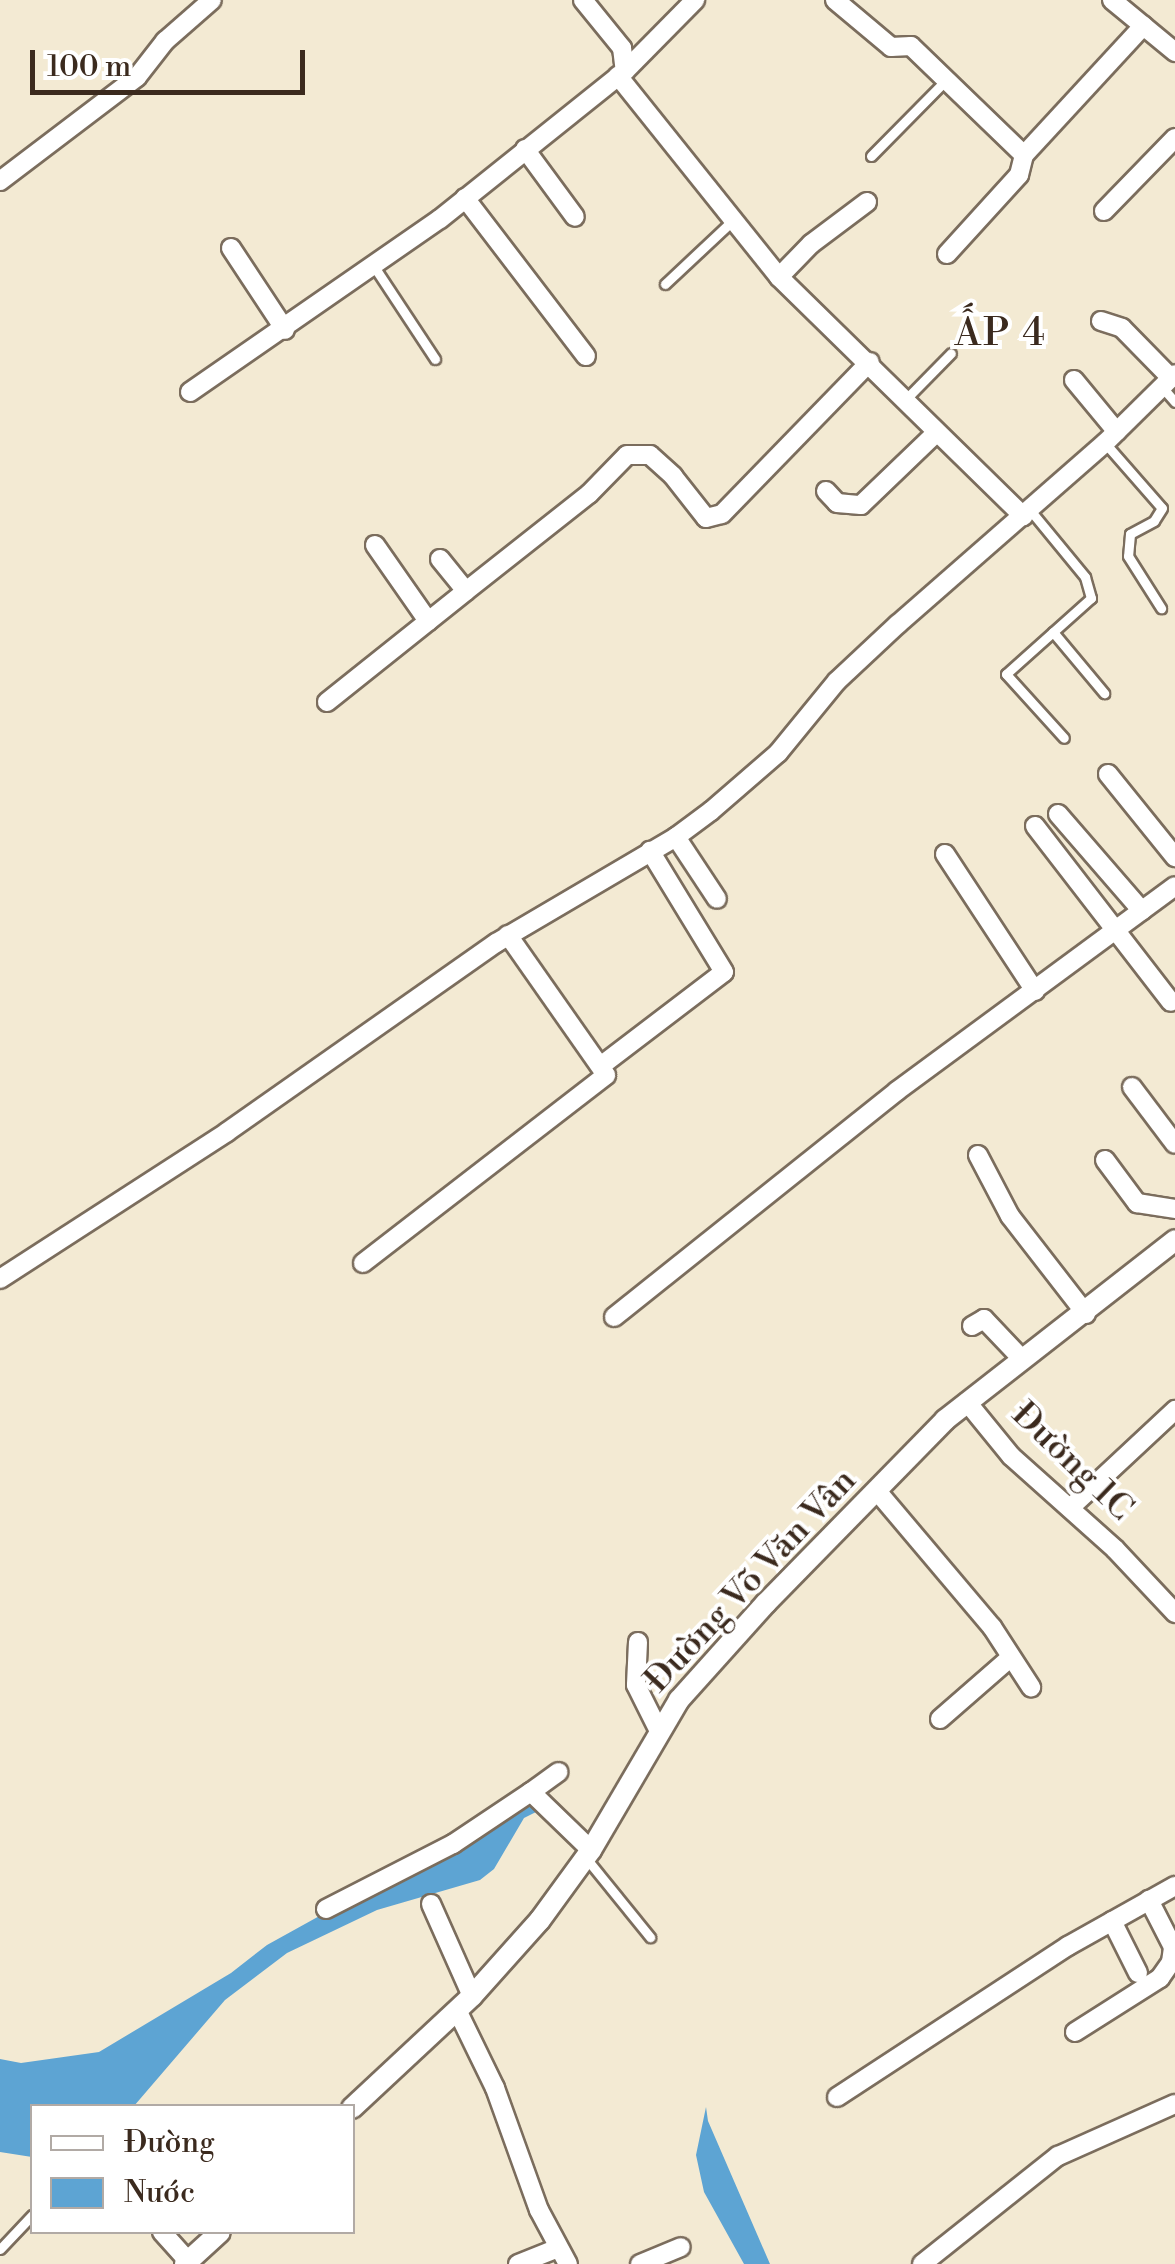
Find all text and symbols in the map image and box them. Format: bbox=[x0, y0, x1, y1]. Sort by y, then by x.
scale bar bbox=[35, 30, 310, 92]
text: 100 m bbox=[47, 48, 131, 86]
district label: ẤP 4 bbox=[955, 311, 1047, 357]
street label: Đường 1C bbox=[1003, 1394, 1141, 1530]
street label: Đường Võ Văn Vân bbox=[637, 1461, 865, 1701]
legend bbox=[30, 2104, 355, 2234]
text: Đường bbox=[124, 2124, 215, 2162]
text: Nước bbox=[124, 2174, 195, 2212]

